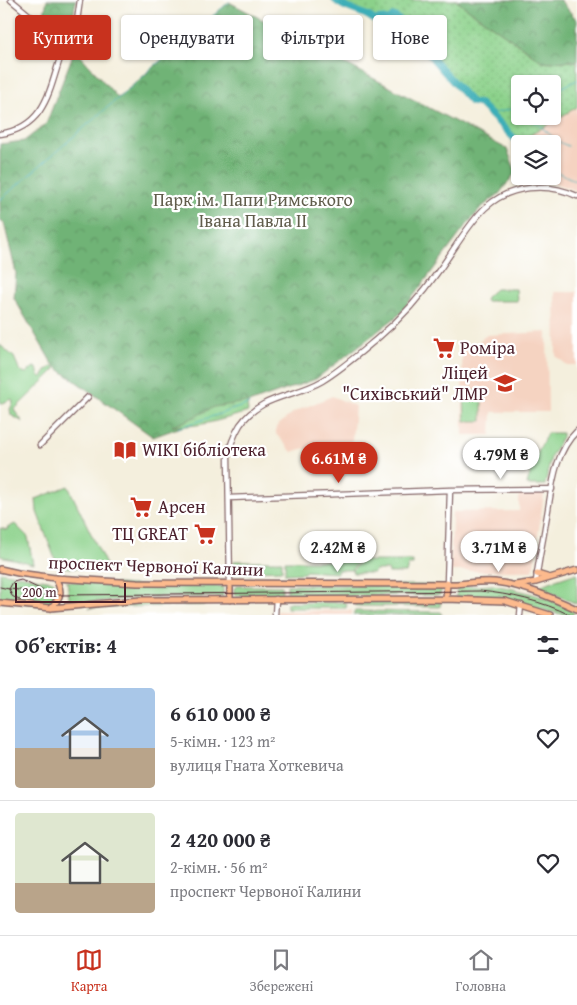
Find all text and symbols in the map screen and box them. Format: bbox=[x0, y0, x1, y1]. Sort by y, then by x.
chip: Купити bbox=[15, 15, 111, 60]
chip: Орендувати bbox=[121, 15, 253, 60]
chip: Фільтри bbox=[263, 15, 363, 60]
chip: Нове bbox=[373, 15, 447, 60]
map controls bbox=[511, 75, 561, 185]
button: locate bbox=[511, 75, 561, 125]
button: layers bbox=[511, 135, 561, 185]
park label: Парк ім. Папи Римського Івана Павла ІІ bbox=[153, 186, 353, 234]
place label: Роміра bbox=[460, 334, 515, 361]
supermarket icon: Роміра bbox=[431, 335, 457, 361]
place label: Ліцей "Сихівський" ЛМР bbox=[342, 359, 488, 407]
school or university icon: Ліцей "Сихівський" ЛМР bbox=[492, 370, 518, 396]
place label: WIKI бібліотека bbox=[142, 436, 266, 463]
library icon: WIKI бібліотека bbox=[112, 437, 138, 463]
pin: 4.79M ₴ bbox=[455, 438, 547, 480]
pin: 6.61M ₴ bbox=[293, 442, 385, 484]
text: 4.79M ₴ bbox=[474, 442, 528, 466]
text: 6.61M ₴ bbox=[312, 446, 366, 470]
place label: Арсен bbox=[158, 493, 206, 520]
supermarket icon: Арсен bbox=[128, 494, 154, 520]
place label: ТЦ GREAT bbox=[112, 520, 188, 547]
supermarket icon: ТЦ GREAT bbox=[192, 521, 218, 547]
pin: 2.42M ₴ bbox=[292, 530, 384, 573]
pin: 3.71M ₴ bbox=[453, 530, 545, 573]
text: 2.42M ₴ bbox=[311, 535, 365, 559]
text: 3.71M ₴ bbox=[472, 535, 526, 559]
street label: проспект Червоної Калини bbox=[48, 548, 264, 583]
scale bar bbox=[15, 580, 126, 603]
text: 200 m bbox=[22, 582, 57, 602]
text: Об’єктів: 4 bbox=[15, 630, 117, 661]
icon: filters bbox=[534, 631, 562, 659]
text: 6 610 000 ₴ bbox=[170, 698, 271, 729]
icon: home bbox=[55, 708, 115, 768]
icon: heart bbox=[534, 724, 562, 752]
text: 5-кімн. · 123 m² bbox=[170, 729, 275, 753]
text: вулиця Гната Хоткевича bbox=[170, 753, 344, 777]
text: 2 420 000 ₴ bbox=[170, 824, 271, 855]
icon: home bbox=[55, 833, 115, 893]
icon: heart bbox=[534, 849, 562, 877]
text: 2-кімн. · 56 m² bbox=[170, 855, 268, 879]
text: проспект Червоної Калини bbox=[170, 879, 361, 903]
tab: Карта bbox=[71, 946, 107, 996]
tab: Збережені bbox=[249, 946, 313, 996]
tab: Головна bbox=[456, 946, 506, 996]

